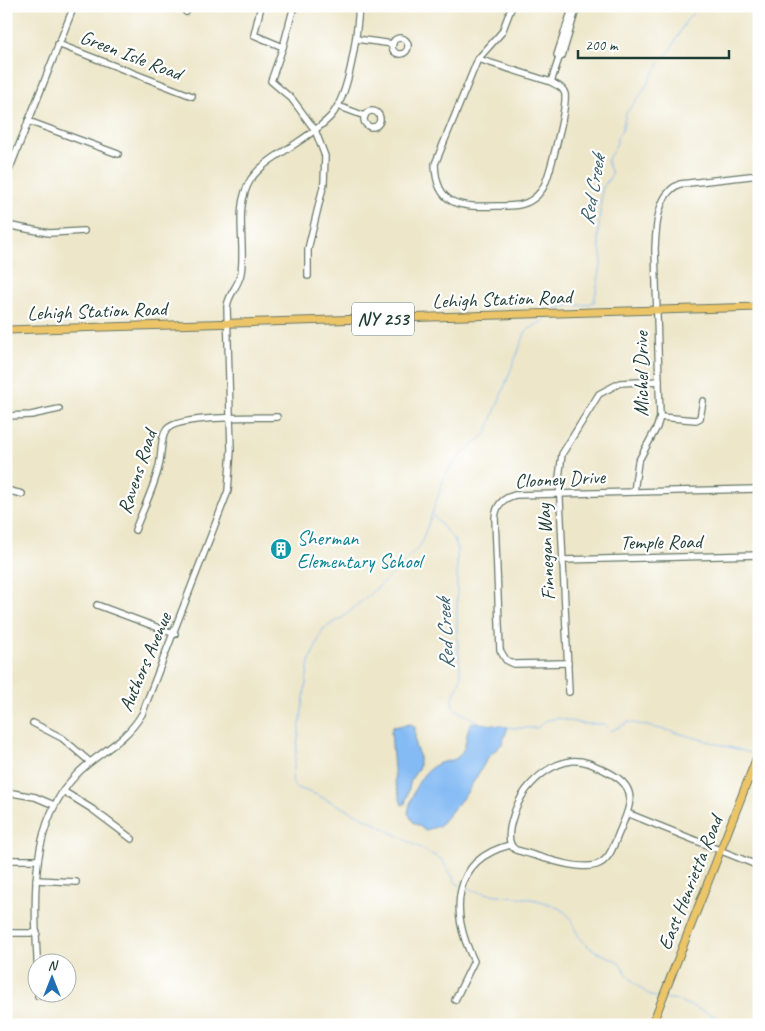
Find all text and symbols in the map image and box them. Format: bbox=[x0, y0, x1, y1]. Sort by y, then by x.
street label: Green Isle Road bbox=[77, 24, 188, 87]
scale bar bbox=[578, 28, 729, 60]
text: 200 m bbox=[585, 36, 619, 55]
water label: Red Creek bbox=[573, 149, 612, 227]
street label: Lehigh Station Road bbox=[432, 284, 575, 314]
street label: Lehigh Station Road bbox=[27, 296, 170, 326]
road number: NY 253 bbox=[352, 302, 414, 336]
street label: Michel Drive bbox=[629, 330, 654, 417]
street label: Ravens Road bbox=[112, 424, 163, 517]
street label: Clooney Drive bbox=[514, 464, 607, 494]
street label: Finnegan Way bbox=[531, 502, 561, 601]
place label: Sherman Elementary School bbox=[297, 526, 425, 574]
street label: Temple Road bbox=[620, 529, 705, 555]
building icon: Sherman Elementary School bbox=[269, 537, 293, 561]
water label: Red Creek bbox=[430, 594, 460, 670]
street label: Authors Avenue bbox=[113, 607, 178, 715]
street label: East Henrietta Road bbox=[652, 810, 729, 954]
north arrow bbox=[28, 954, 78, 1004]
text: N bbox=[48, 957, 59, 974]

